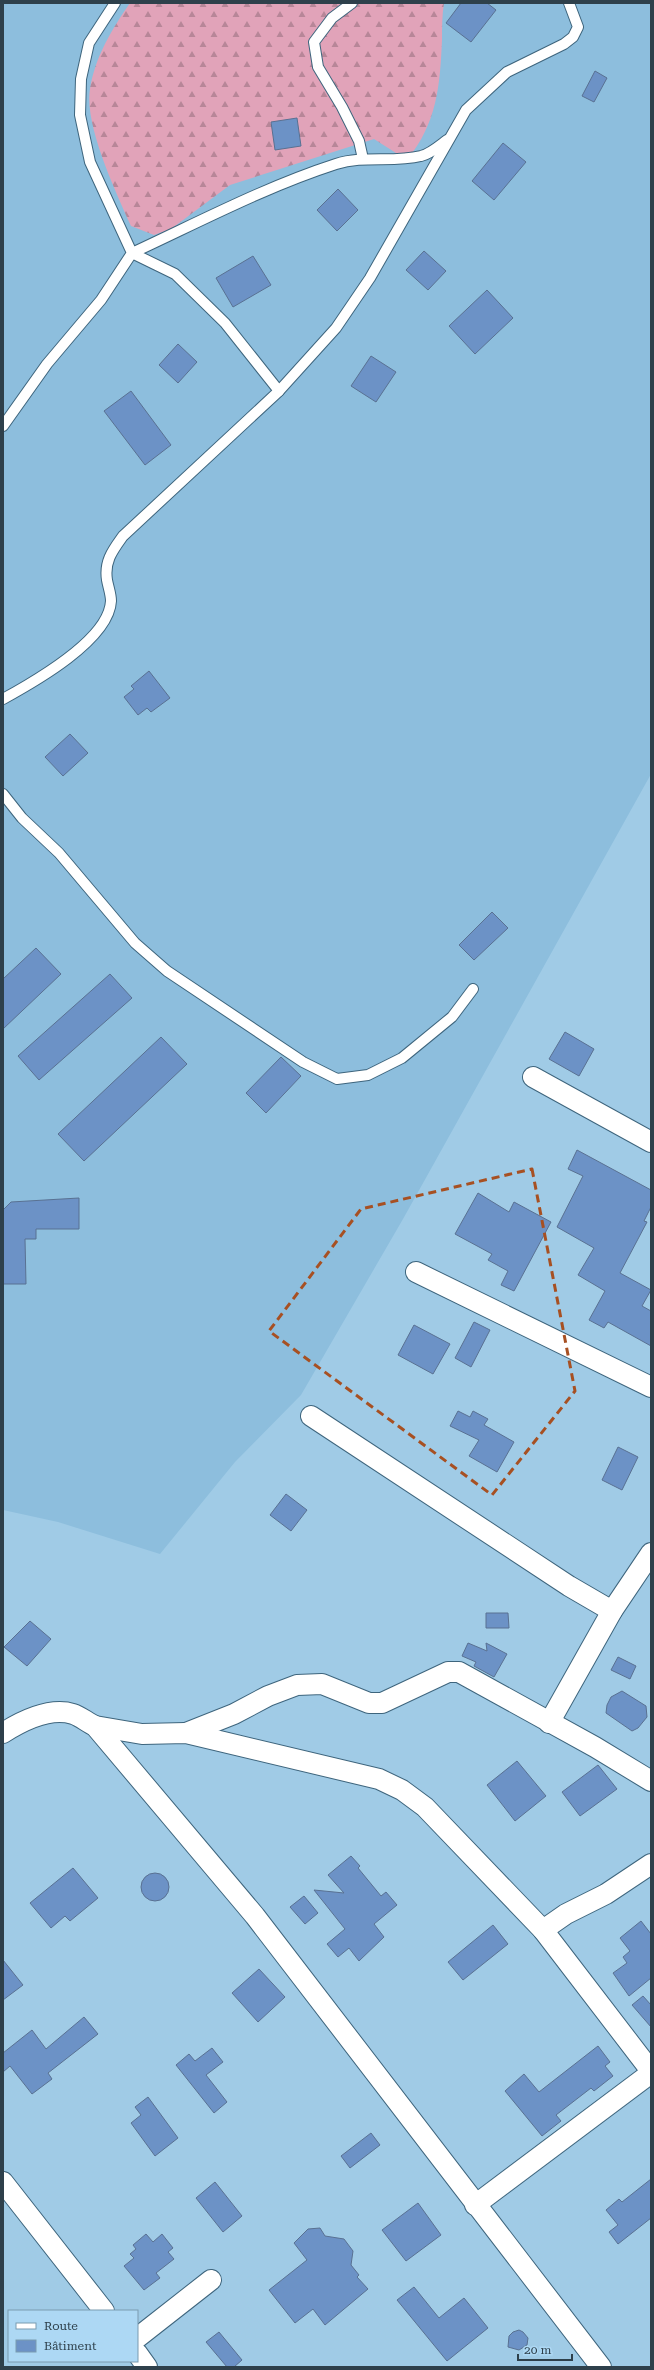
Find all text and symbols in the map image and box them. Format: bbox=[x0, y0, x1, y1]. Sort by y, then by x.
legend bbox=[8, 2310, 138, 2362]
text: Route bbox=[44, 2319, 78, 2333]
scale bar bbox=[518, 2336, 572, 2362]
text: Bâtiment bbox=[44, 2339, 97, 2353]
text: 20 m bbox=[524, 2343, 551, 2357]

